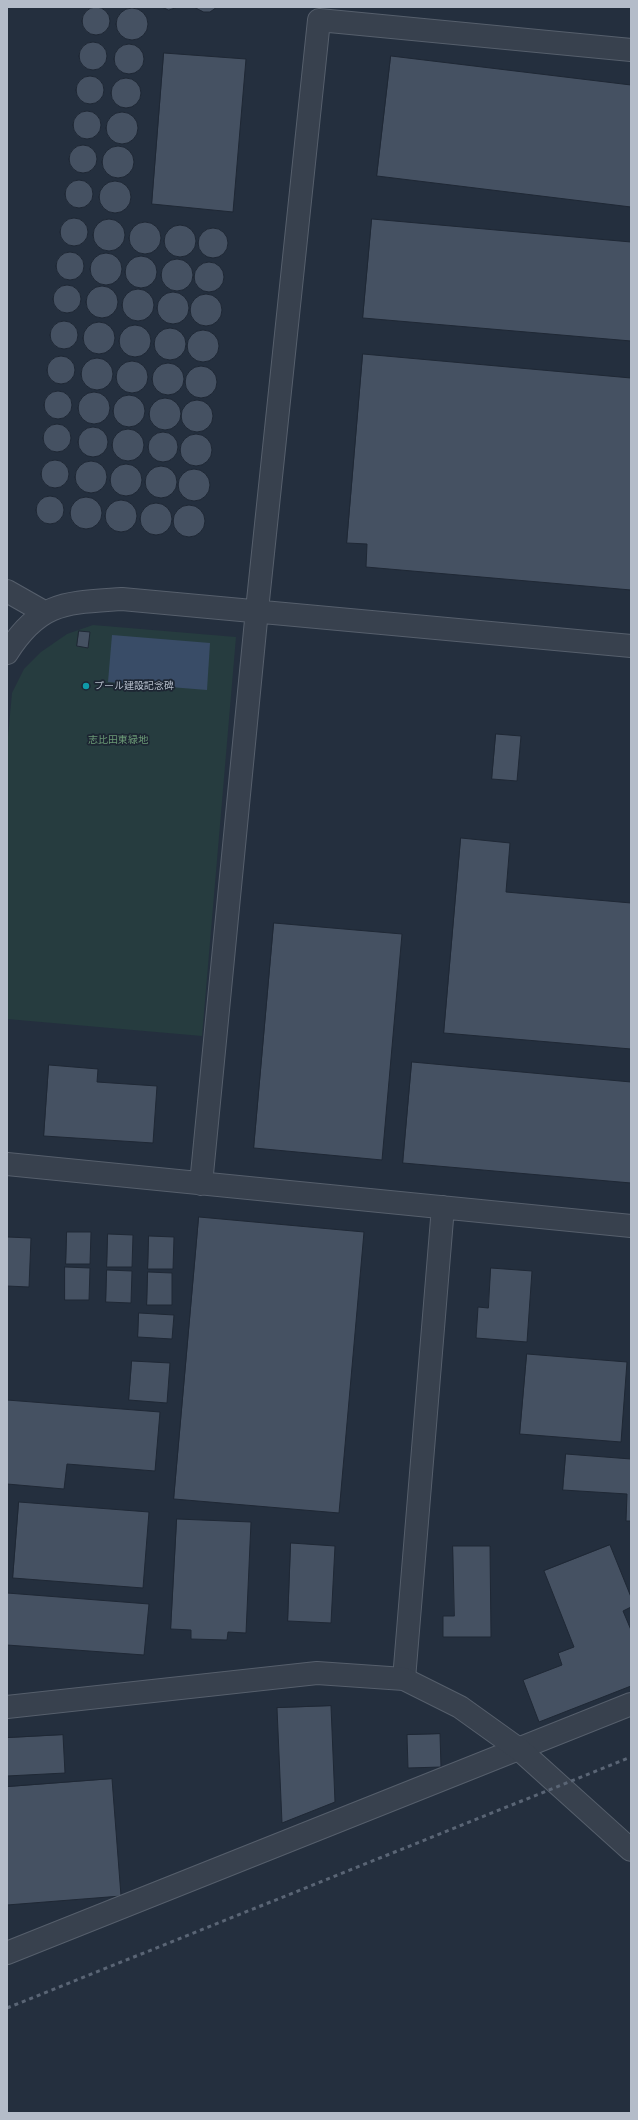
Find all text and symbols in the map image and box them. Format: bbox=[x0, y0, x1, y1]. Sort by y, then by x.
place label: プール建設記念碑 bbox=[94, 680, 174, 692]
marker: プール建設記念碑 bbox=[81, 681, 91, 691]
park label: 志比田東緑地 bbox=[88, 734, 148, 746]

